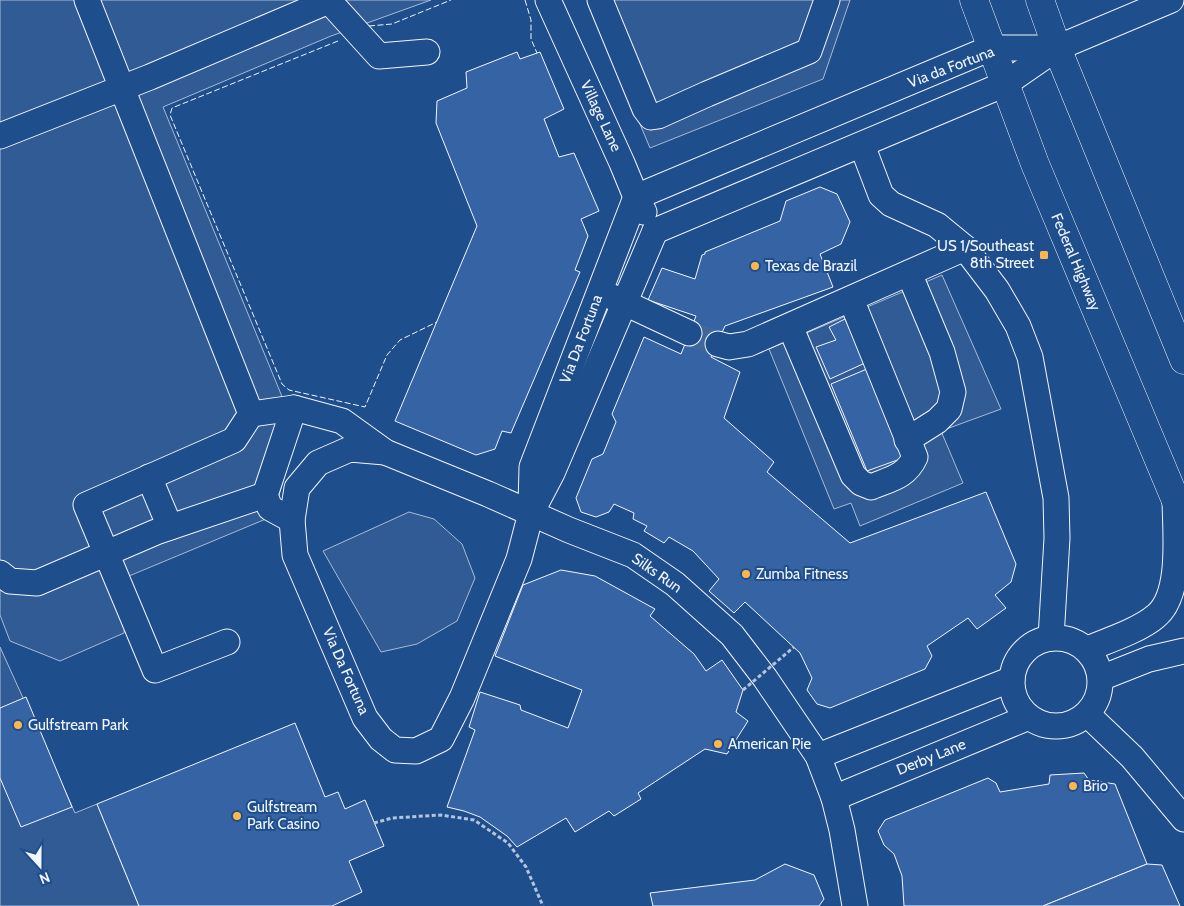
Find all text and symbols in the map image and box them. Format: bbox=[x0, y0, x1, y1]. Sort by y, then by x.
street label: Via da Fortuna bbox=[905, 42, 998, 92]
street label: Village Lane bbox=[577, 77, 625, 155]
street label: Federal Highway bbox=[1047, 211, 1105, 314]
place label: US 1/Southeast 8th Street bbox=[937, 237, 1034, 272]
marker: US 1/Southeast 8th Street bbox=[1038, 249, 1050, 261]
place label: Texas de Brazil bbox=[765, 257, 858, 275]
marker: Texas de Brazil bbox=[749, 260, 761, 272]
street label: Via Da Fortuna bbox=[556, 291, 606, 386]
street label: Silks Run bbox=[629, 549, 685, 597]
place label: Zumba Fitness bbox=[756, 565, 848, 583]
marker: Zumba Fitness bbox=[740, 568, 752, 580]
street label: Via Da Fortuna bbox=[319, 625, 374, 718]
place label: Gulfstream Park bbox=[28, 716, 129, 734]
marker: Gulfstream Park bbox=[12, 719, 24, 731]
place label: American Pie bbox=[728, 735, 811, 753]
street label: Derby Lane bbox=[894, 735, 969, 779]
marker: American Pie bbox=[712, 738, 724, 750]
place label: Brio bbox=[1083, 777, 1108, 795]
marker: Brio bbox=[1067, 780, 1079, 792]
place label: Gulfstream Park Casino bbox=[247, 798, 320, 833]
marker: Gulfstream Park Casino bbox=[231, 810, 243, 822]
north arrow bbox=[15, 841, 65, 891]
text: N bbox=[37, 868, 53, 888]

